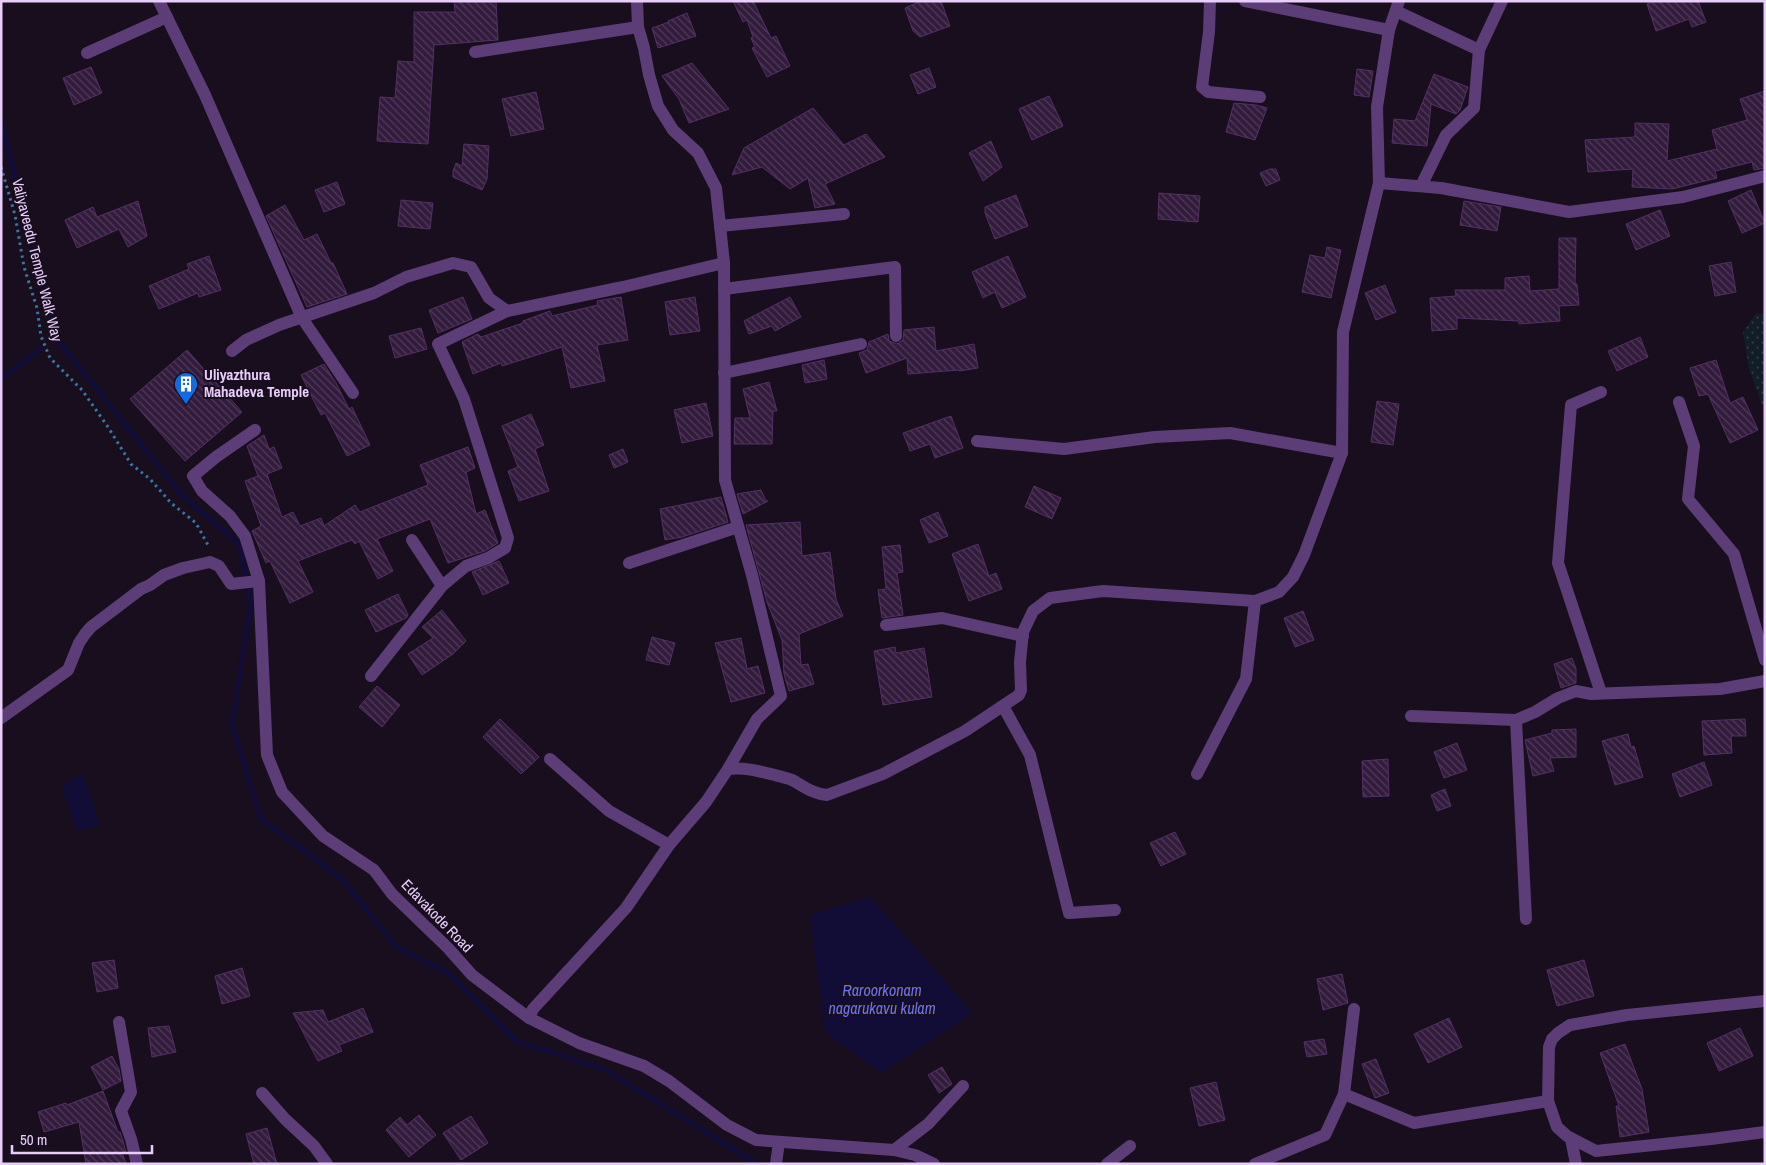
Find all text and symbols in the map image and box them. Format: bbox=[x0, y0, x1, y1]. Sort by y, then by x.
street label: Valiyaveedu Temple Walk Way bbox=[7, 176, 68, 345]
place label: Uliyazthura Mahadeva Temple bbox=[204, 364, 309, 402]
building icon: Uliyazthura Mahadeva Temple bbox=[173, 371, 199, 405]
street label: Edavakode Road bbox=[397, 874, 478, 957]
water label: Raroorkonam nagarukavu kulam bbox=[828, 979, 936, 1019]
scale bar bbox=[12, 1122, 152, 1154]
text: 50 m bbox=[20, 1129, 47, 1150]

